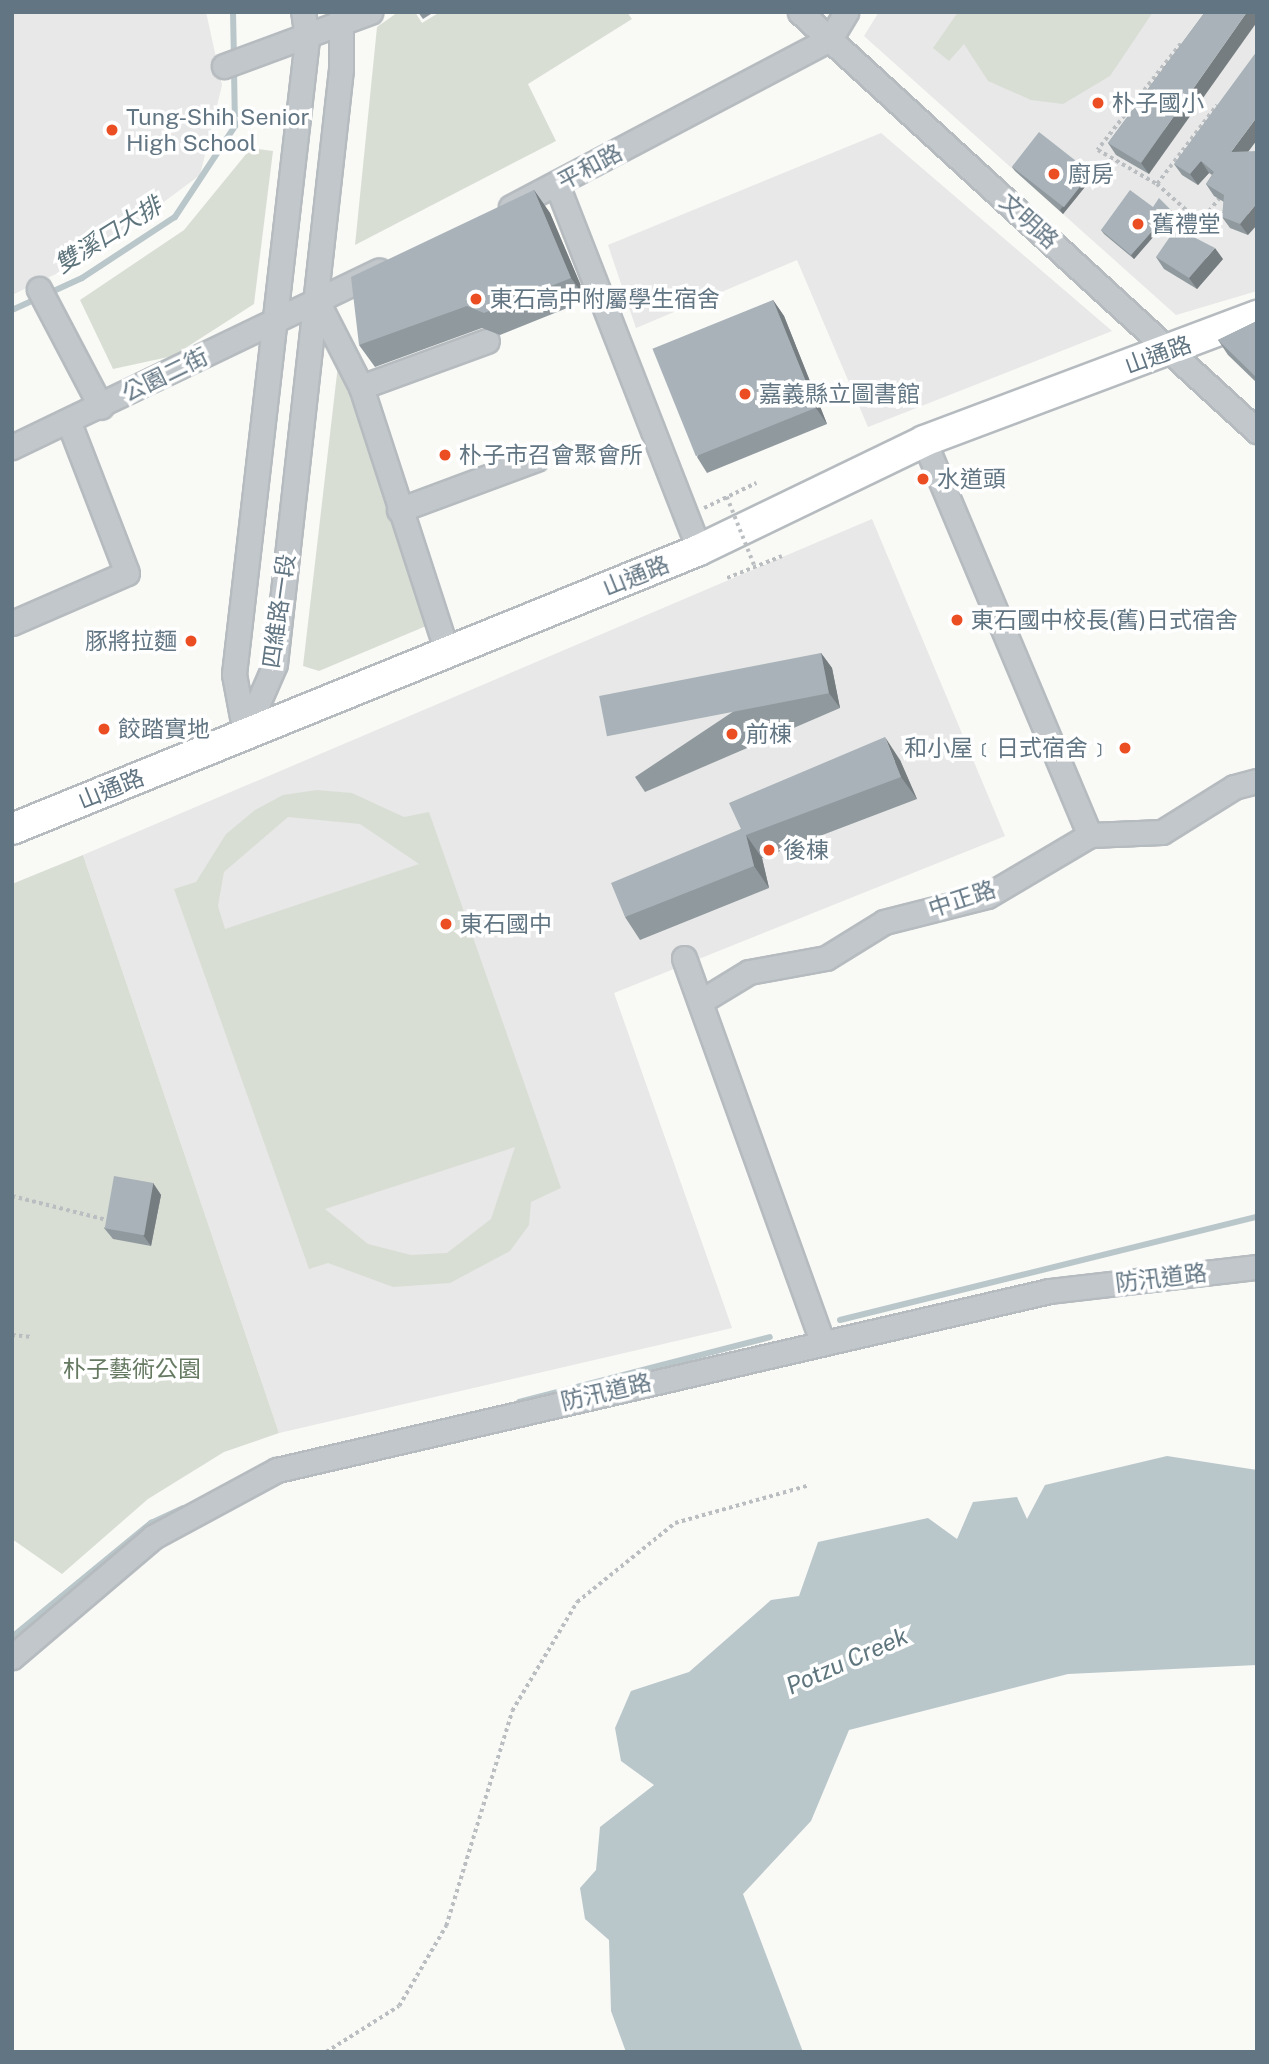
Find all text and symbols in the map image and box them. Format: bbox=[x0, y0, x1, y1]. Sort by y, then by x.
place label: 朴子國小 bbox=[1112, 89, 1204, 117]
marker: 朴子國小 bbox=[1090, 95, 1106, 111]
place label: Tung-Shih Senior High School bbox=[126, 103, 309, 157]
marker: Tung-Shih Senior High School bbox=[104, 122, 120, 138]
street label: 平和路 bbox=[553, 139, 627, 195]
place label: 廚房 bbox=[1068, 160, 1114, 188]
marker: 廚房 bbox=[1046, 166, 1062, 182]
street label: 文明路 bbox=[994, 188, 1064, 254]
water label: 雙溪口大排 bbox=[49, 191, 167, 279]
place label: 舊禮堂 bbox=[1152, 210, 1221, 238]
marker: 舊禮堂 bbox=[1130, 216, 1146, 232]
place label: 東石高中附屬學生宿舍 bbox=[490, 285, 720, 313]
marker: 東石高中附屬學生宿舍 bbox=[468, 291, 484, 307]
street label: 山通路 bbox=[1121, 330, 1195, 380]
street label: 公園二街 bbox=[118, 342, 212, 408]
place label: 嘉義縣立圖書館 bbox=[759, 380, 920, 408]
marker: 嘉義縣立圖書館 bbox=[737, 386, 753, 402]
place label: 朴子市召會聚會所 bbox=[459, 441, 643, 469]
marker: 朴子市召會聚會所 bbox=[437, 447, 453, 463]
place label: 水道頭 bbox=[937, 465, 1006, 493]
marker: 水道頭 bbox=[915, 471, 931, 487]
street label: 山通路 bbox=[599, 550, 673, 602]
street label: 四維路一段 bbox=[257, 552, 301, 670]
place label: 東石國中校長(舊)日式宿舍 bbox=[971, 606, 1238, 634]
marker: 東石國中校長(舊)日式宿舍 bbox=[949, 612, 965, 628]
place label: 豚將拉麵 bbox=[85, 627, 177, 655]
marker: 豚將拉麵 bbox=[183, 633, 199, 649]
place label: 餃踏實地 bbox=[118, 715, 210, 743]
place label: 前棟 bbox=[746, 720, 792, 748]
marker: 餃踏實地 bbox=[96, 721, 112, 737]
marker: 前棟 bbox=[724, 726, 740, 742]
place label: 和小屋﹝日式宿舍﹞ bbox=[904, 734, 1111, 762]
marker: 和小屋﹝日式宿舍﹞ bbox=[1117, 740, 1133, 756]
street label: 山通路 bbox=[74, 763, 148, 815]
place label: 後棟 bbox=[783, 836, 829, 864]
marker: 後棟 bbox=[761, 842, 777, 858]
street label: 中正路 bbox=[925, 875, 999, 923]
place label: 東石國中 bbox=[460, 910, 552, 938]
marker: 東石國中 bbox=[438, 916, 454, 932]
street label: 防汛道路 bbox=[1114, 1259, 1208, 1297]
park label: 朴子藝術公園 bbox=[63, 1355, 201, 1383]
street label: 防汛道路 bbox=[558, 1368, 654, 1416]
water label: Potzu Creek bbox=[782, 1621, 912, 1701]

